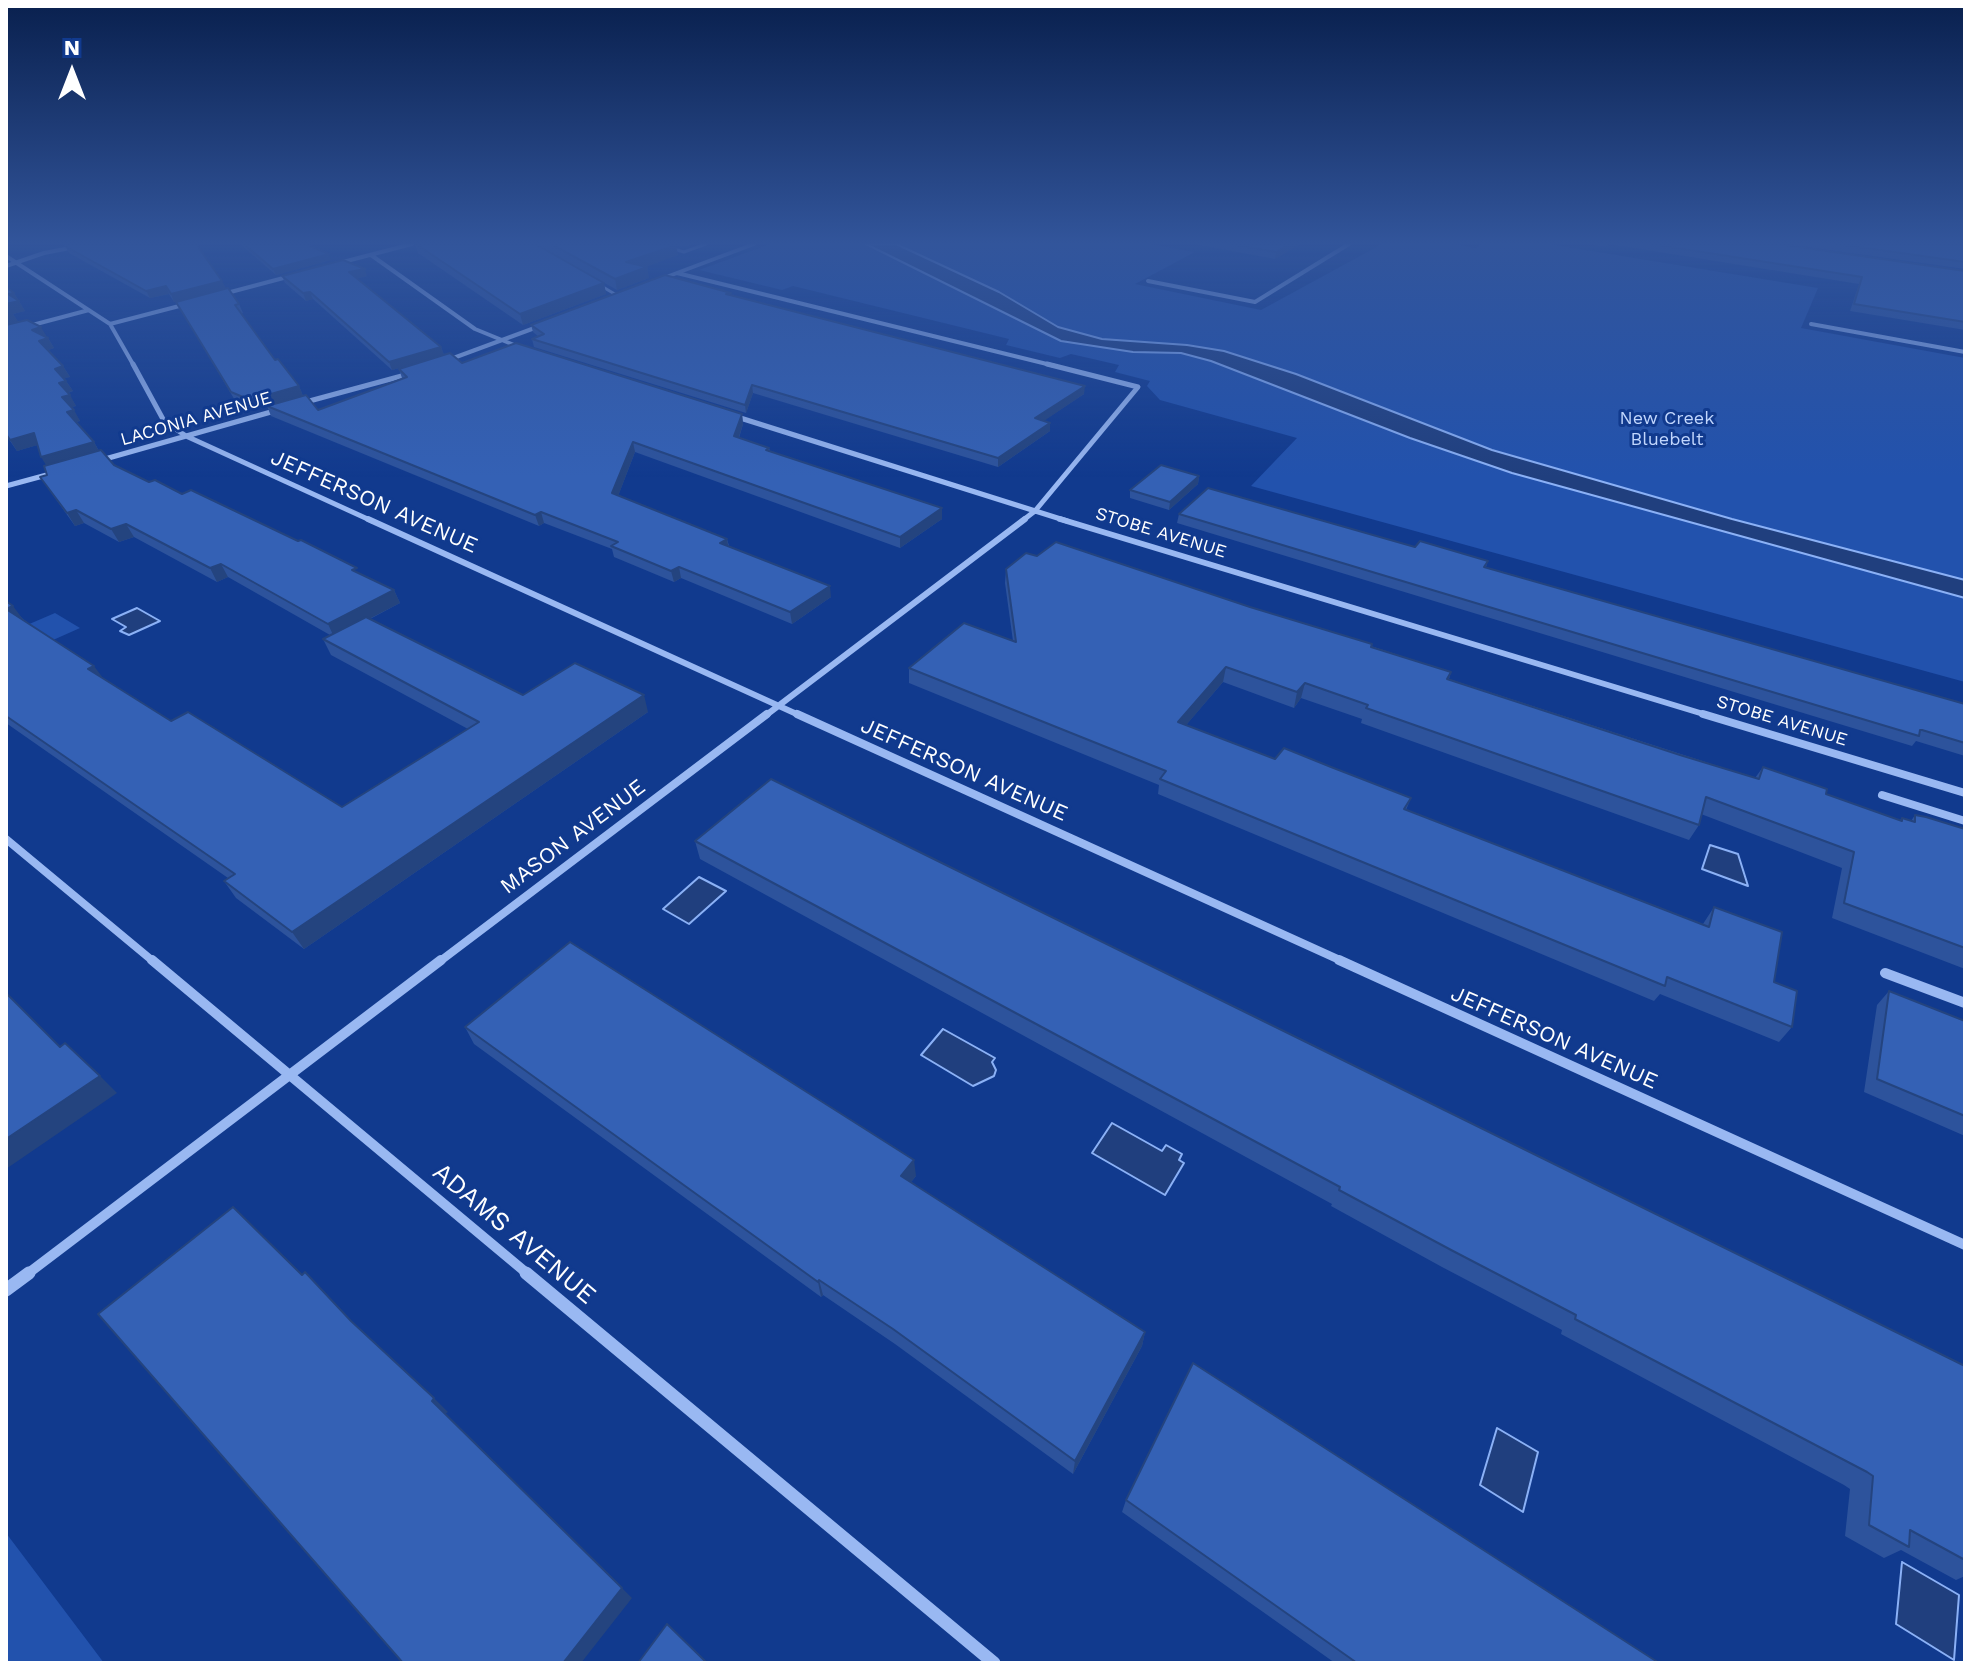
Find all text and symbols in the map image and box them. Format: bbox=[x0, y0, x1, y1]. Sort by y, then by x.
north arrow bbox=[32, 32, 112, 112]
text: N bbox=[64, 35, 80, 60]
street label: LACONIA AVENUE bbox=[118, 387, 274, 451]
park label: New Creek Bluebelt bbox=[1620, 408, 1714, 450]
street label: JEFFERSON AVENUE bbox=[267, 444, 481, 560]
street label: STOBE AVENUE bbox=[1093, 503, 1229, 563]
street label: STOBE AVENUE bbox=[1714, 691, 1850, 751]
street label: JEFFERSON AVENUE bbox=[857, 712, 1071, 828]
street label: MASON AVENUE bbox=[495, 774, 651, 900]
street label: JEFFERSON AVENUE bbox=[1447, 980, 1661, 1096]
street label: ADAMS AVENUE bbox=[426, 1157, 602, 1311]

